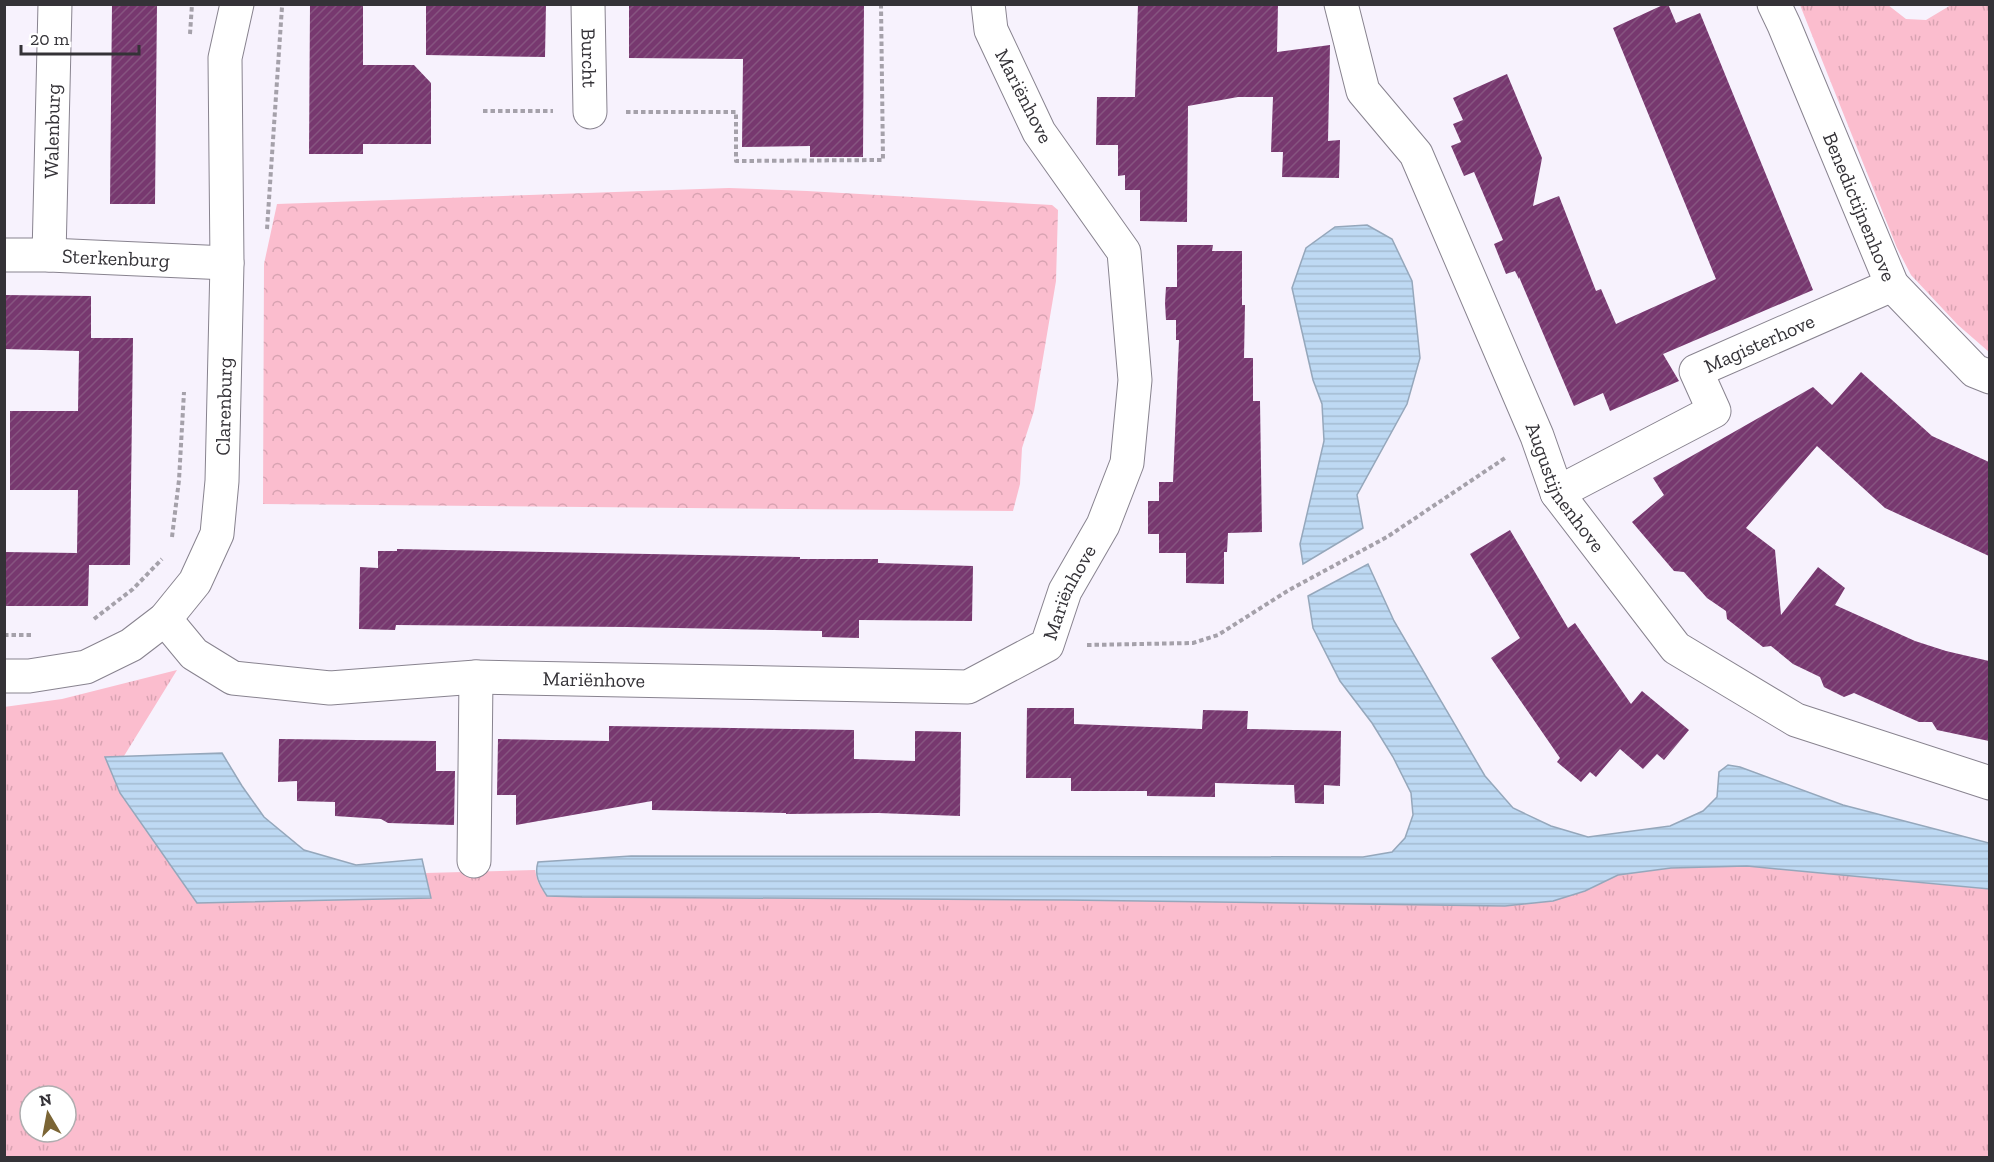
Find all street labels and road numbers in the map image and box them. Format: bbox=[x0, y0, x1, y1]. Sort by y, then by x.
street label: Burcht bbox=[576, 28, 602, 89]
street label: Mariënhove bbox=[990, 45, 1058, 147]
street label: Walenburg bbox=[39, 83, 65, 179]
street label: Benedictijnenhove bbox=[1818, 129, 1901, 285]
street label: Sterkenburg bbox=[61, 244, 170, 272]
street label: Magisterhove bbox=[1700, 309, 1818, 378]
street label: Clarenburg bbox=[211, 357, 237, 456]
street label: Augustijnenhove bbox=[1521, 419, 1610, 557]
street label: Mariënhove bbox=[1038, 540, 1101, 643]
street label: Mariënhove bbox=[542, 666, 645, 692]

